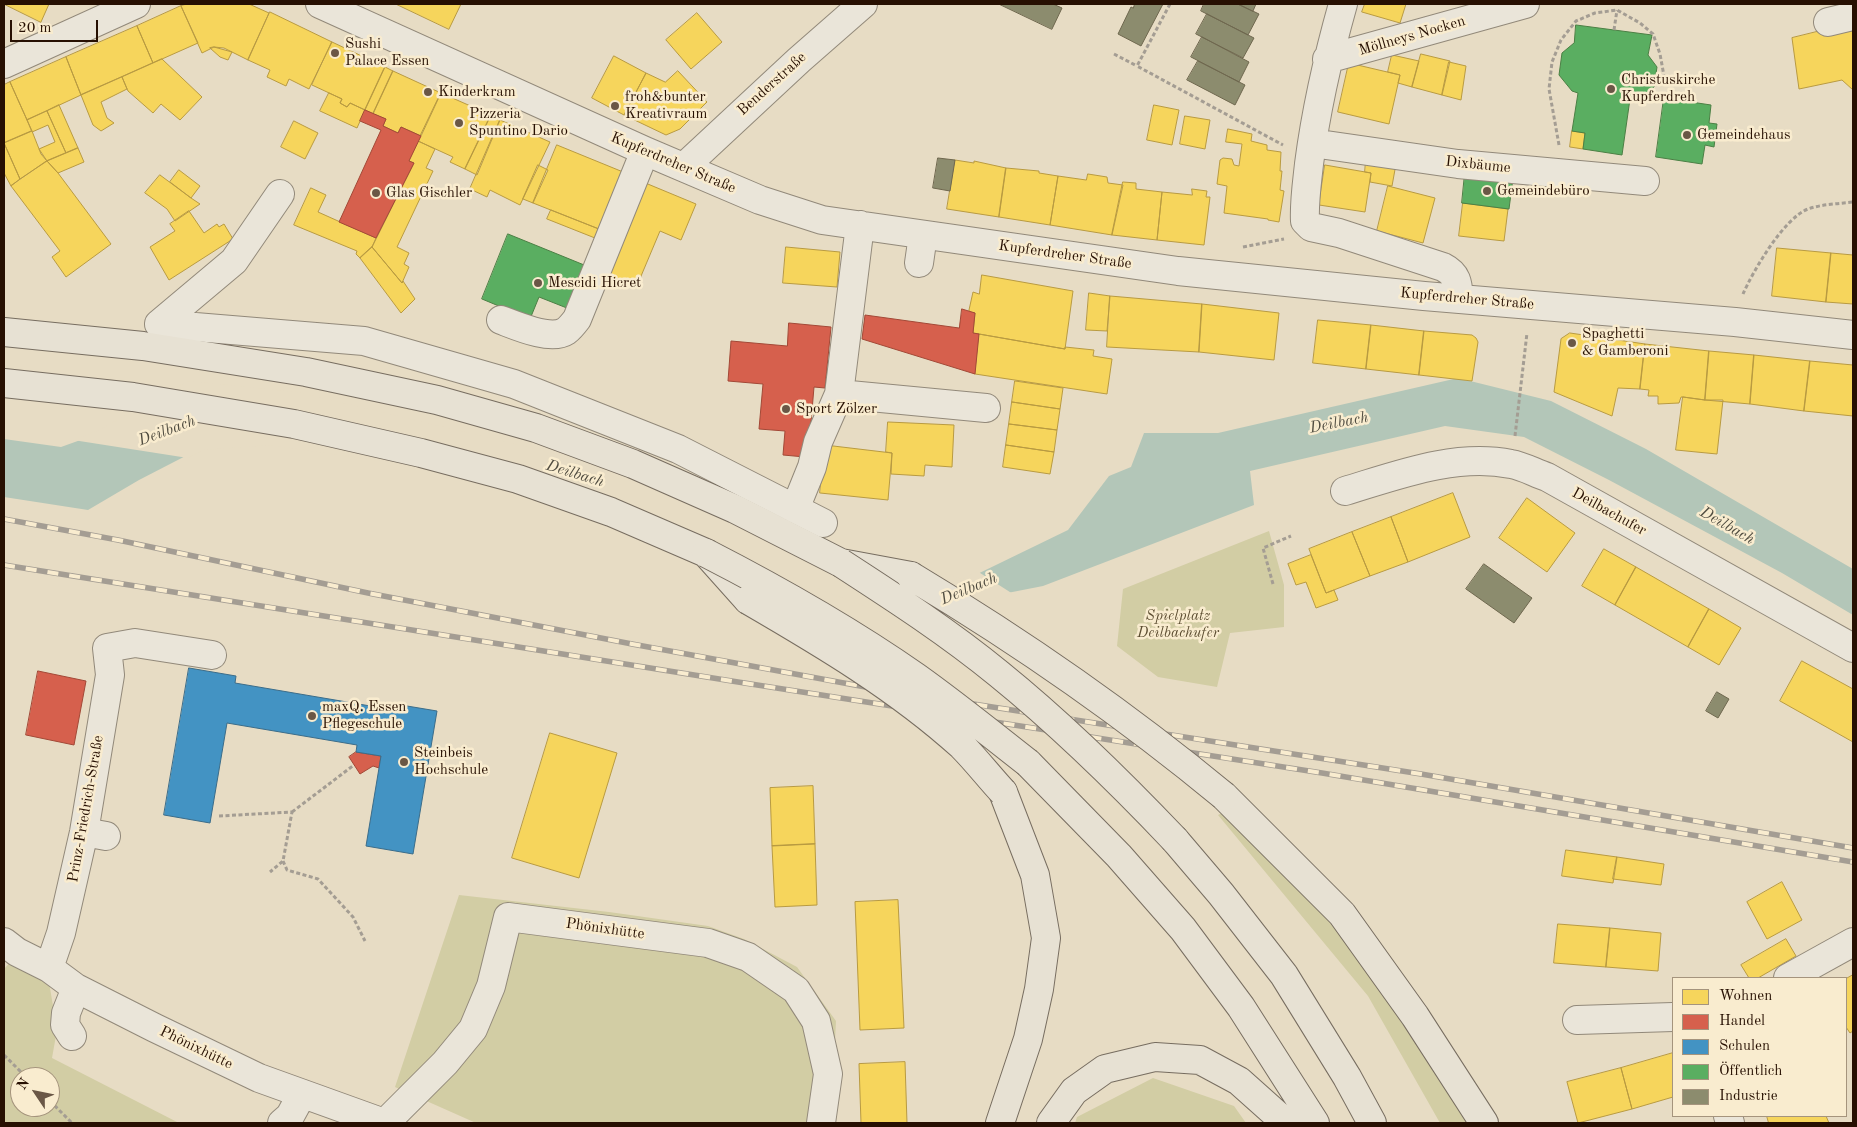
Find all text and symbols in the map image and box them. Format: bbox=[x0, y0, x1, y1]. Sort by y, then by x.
scale bar bbox=[12, 10, 100, 42]
street label: Möllneys Nocken bbox=[1357, 12, 1467, 60]
text: 20 m bbox=[18, 21, 52, 36]
place label: Sushi Palace Essen bbox=[345, 35, 429, 70]
marker: Sushi Palace Essen bbox=[329, 47, 341, 59]
street label: Benderstraße bbox=[734, 48, 810, 120]
place label: Christuskirche Kupferdreh bbox=[1621, 71, 1715, 106]
place label: Kinderkram bbox=[438, 83, 516, 101]
marker: Christuskirche Kupferdreh bbox=[1605, 83, 1617, 95]
marker: Kinderkram bbox=[422, 86, 434, 98]
place label: froh&bunter Kreativraum bbox=[625, 88, 708, 123]
marker: froh&bunter Kreativraum bbox=[609, 100, 621, 112]
place label: Pizzeria Spuntino Dario bbox=[469, 105, 568, 140]
marker: Pizzeria Spuntino Dario bbox=[453, 117, 465, 129]
place label: Gemeindehaus bbox=[1697, 126, 1790, 144]
street label: Kupferdreher Straße bbox=[608, 128, 738, 198]
marker: Gemeindehaus bbox=[1681, 129, 1693, 141]
street label: Dixbäume bbox=[1445, 153, 1511, 177]
place label: Gemeindebüro bbox=[1497, 182, 1590, 200]
place label: Glas Gischler bbox=[386, 184, 472, 202]
marker: Gemeindebüro bbox=[1481, 185, 1493, 197]
marker: Glas Gischler bbox=[370, 187, 382, 199]
street label: Kupferdreher Straße bbox=[997, 237, 1133, 273]
place label: Mescidi Hicret bbox=[548, 274, 641, 292]
marker: Mescidi Hicret bbox=[532, 277, 544, 289]
street label: Kupferdreher Straße bbox=[1399, 284, 1535, 314]
place label: Spaghetti & Gamberoni bbox=[1582, 325, 1668, 360]
marker: Spaghetti & Gamberoni bbox=[1566, 337, 1578, 349]
place label: Sport Zölzer bbox=[796, 400, 877, 418]
marker: Sport Zölzer bbox=[780, 403, 792, 415]
water label: Deilbach bbox=[1308, 408, 1370, 438]
water label: Deilbach bbox=[136, 411, 198, 451]
water label: Deilbach bbox=[544, 456, 606, 492]
street label: Deilbachufer bbox=[1569, 484, 1649, 540]
water label: Deilbach bbox=[1696, 503, 1758, 549]
water label: Deilbach bbox=[938, 568, 1000, 610]
park label: Spielplatz Deilbachufer bbox=[1137, 607, 1219, 642]
place label: maxQ. Essen Pflegeschule bbox=[322, 698, 406, 733]
marker: maxQ. Essen Pflegeschule bbox=[306, 710, 318, 722]
street label: Prinz-Friedrich-Straße bbox=[64, 734, 108, 884]
place label: Steinbeis Hochschule bbox=[414, 744, 488, 779]
marker: Steinbeis Hochschule bbox=[398, 756, 410, 768]
street label: Phönixhütte bbox=[564, 915, 646, 943]
legend bbox=[1672, 977, 1847, 1117]
text: Wohnen bbox=[1719, 989, 1772, 1004]
text: Handel bbox=[1719, 1014, 1765, 1029]
street label: Phönixhütte bbox=[156, 1023, 236, 1073]
text: Schulen bbox=[1719, 1039, 1770, 1054]
text: Öffentlich bbox=[1719, 1064, 1782, 1079]
north arrow bbox=[10, 1067, 60, 1117]
text: N bbox=[15, 1076, 32, 1093]
text: Industrie bbox=[1719, 1089, 1778, 1104]

